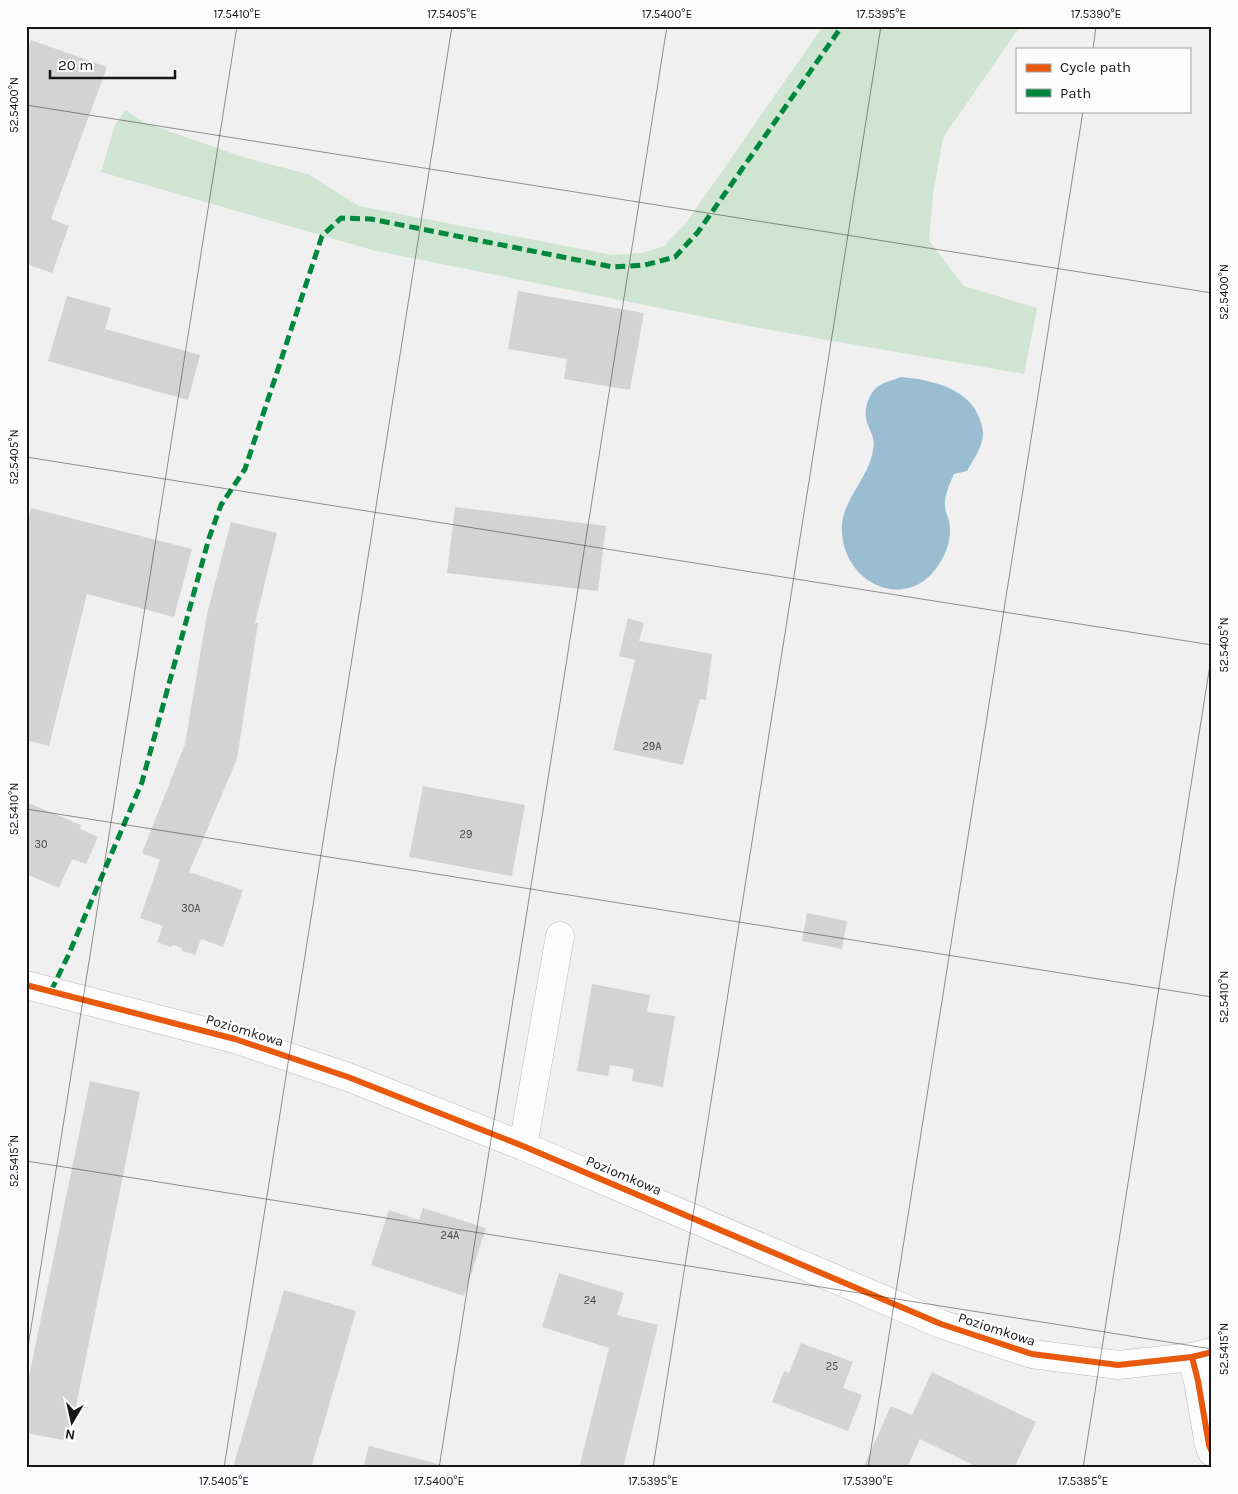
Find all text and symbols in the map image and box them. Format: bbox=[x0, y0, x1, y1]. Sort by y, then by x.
text: 17.5410°E bbox=[213, 7, 261, 21]
text: 17.5405°E bbox=[427, 7, 477, 21]
text: 17.5400°E bbox=[642, 7, 692, 21]
text: 17.5395°E bbox=[856, 7, 906, 21]
text: 17.5390°E bbox=[1071, 7, 1121, 21]
scale bar bbox=[50, 48, 175, 80]
legend bbox=[1016, 48, 1190, 112]
text: 20 m bbox=[58, 56, 93, 74]
text: Cycle path bbox=[1060, 58, 1131, 76]
text: 52.5400°N bbox=[7, 77, 21, 133]
text: Path bbox=[1060, 84, 1091, 102]
text: 52.5400°N bbox=[1217, 264, 1231, 320]
text: 52.5405°N bbox=[7, 429, 21, 485]
text: 52.5405°N bbox=[1217, 617, 1231, 673]
house number: 29A bbox=[642, 740, 662, 753]
text: 52.5410°N bbox=[7, 783, 21, 835]
house number: 29 bbox=[460, 828, 472, 841]
house number: 30 bbox=[34, 838, 48, 851]
house number: 30A bbox=[181, 902, 201, 915]
text: 52.5410°N bbox=[1217, 971, 1231, 1023]
street label: Poziomkowa bbox=[204, 1011, 286, 1050]
text: 52.5415°N bbox=[7, 1135, 21, 1187]
street label: Poziomkowa bbox=[583, 1152, 664, 1199]
house number: 24A bbox=[441, 1229, 460, 1242]
house number: 24 bbox=[584, 1294, 596, 1307]
street label: Poziomkowa bbox=[956, 1309, 1038, 1350]
text: 52.5415°N bbox=[1217, 1323, 1231, 1375]
house number: 25 bbox=[826, 1360, 838, 1373]
north arrow bbox=[48, 1396, 98, 1446]
text: N bbox=[64, 1425, 76, 1444]
text: 17.5405°E bbox=[199, 1474, 249, 1488]
text: 17.5400°E bbox=[414, 1474, 464, 1488]
text: 17.5395°E bbox=[628, 1474, 678, 1488]
text: 17.5390°E bbox=[843, 1474, 893, 1488]
text: 17.5385°E bbox=[1058, 1474, 1108, 1488]

